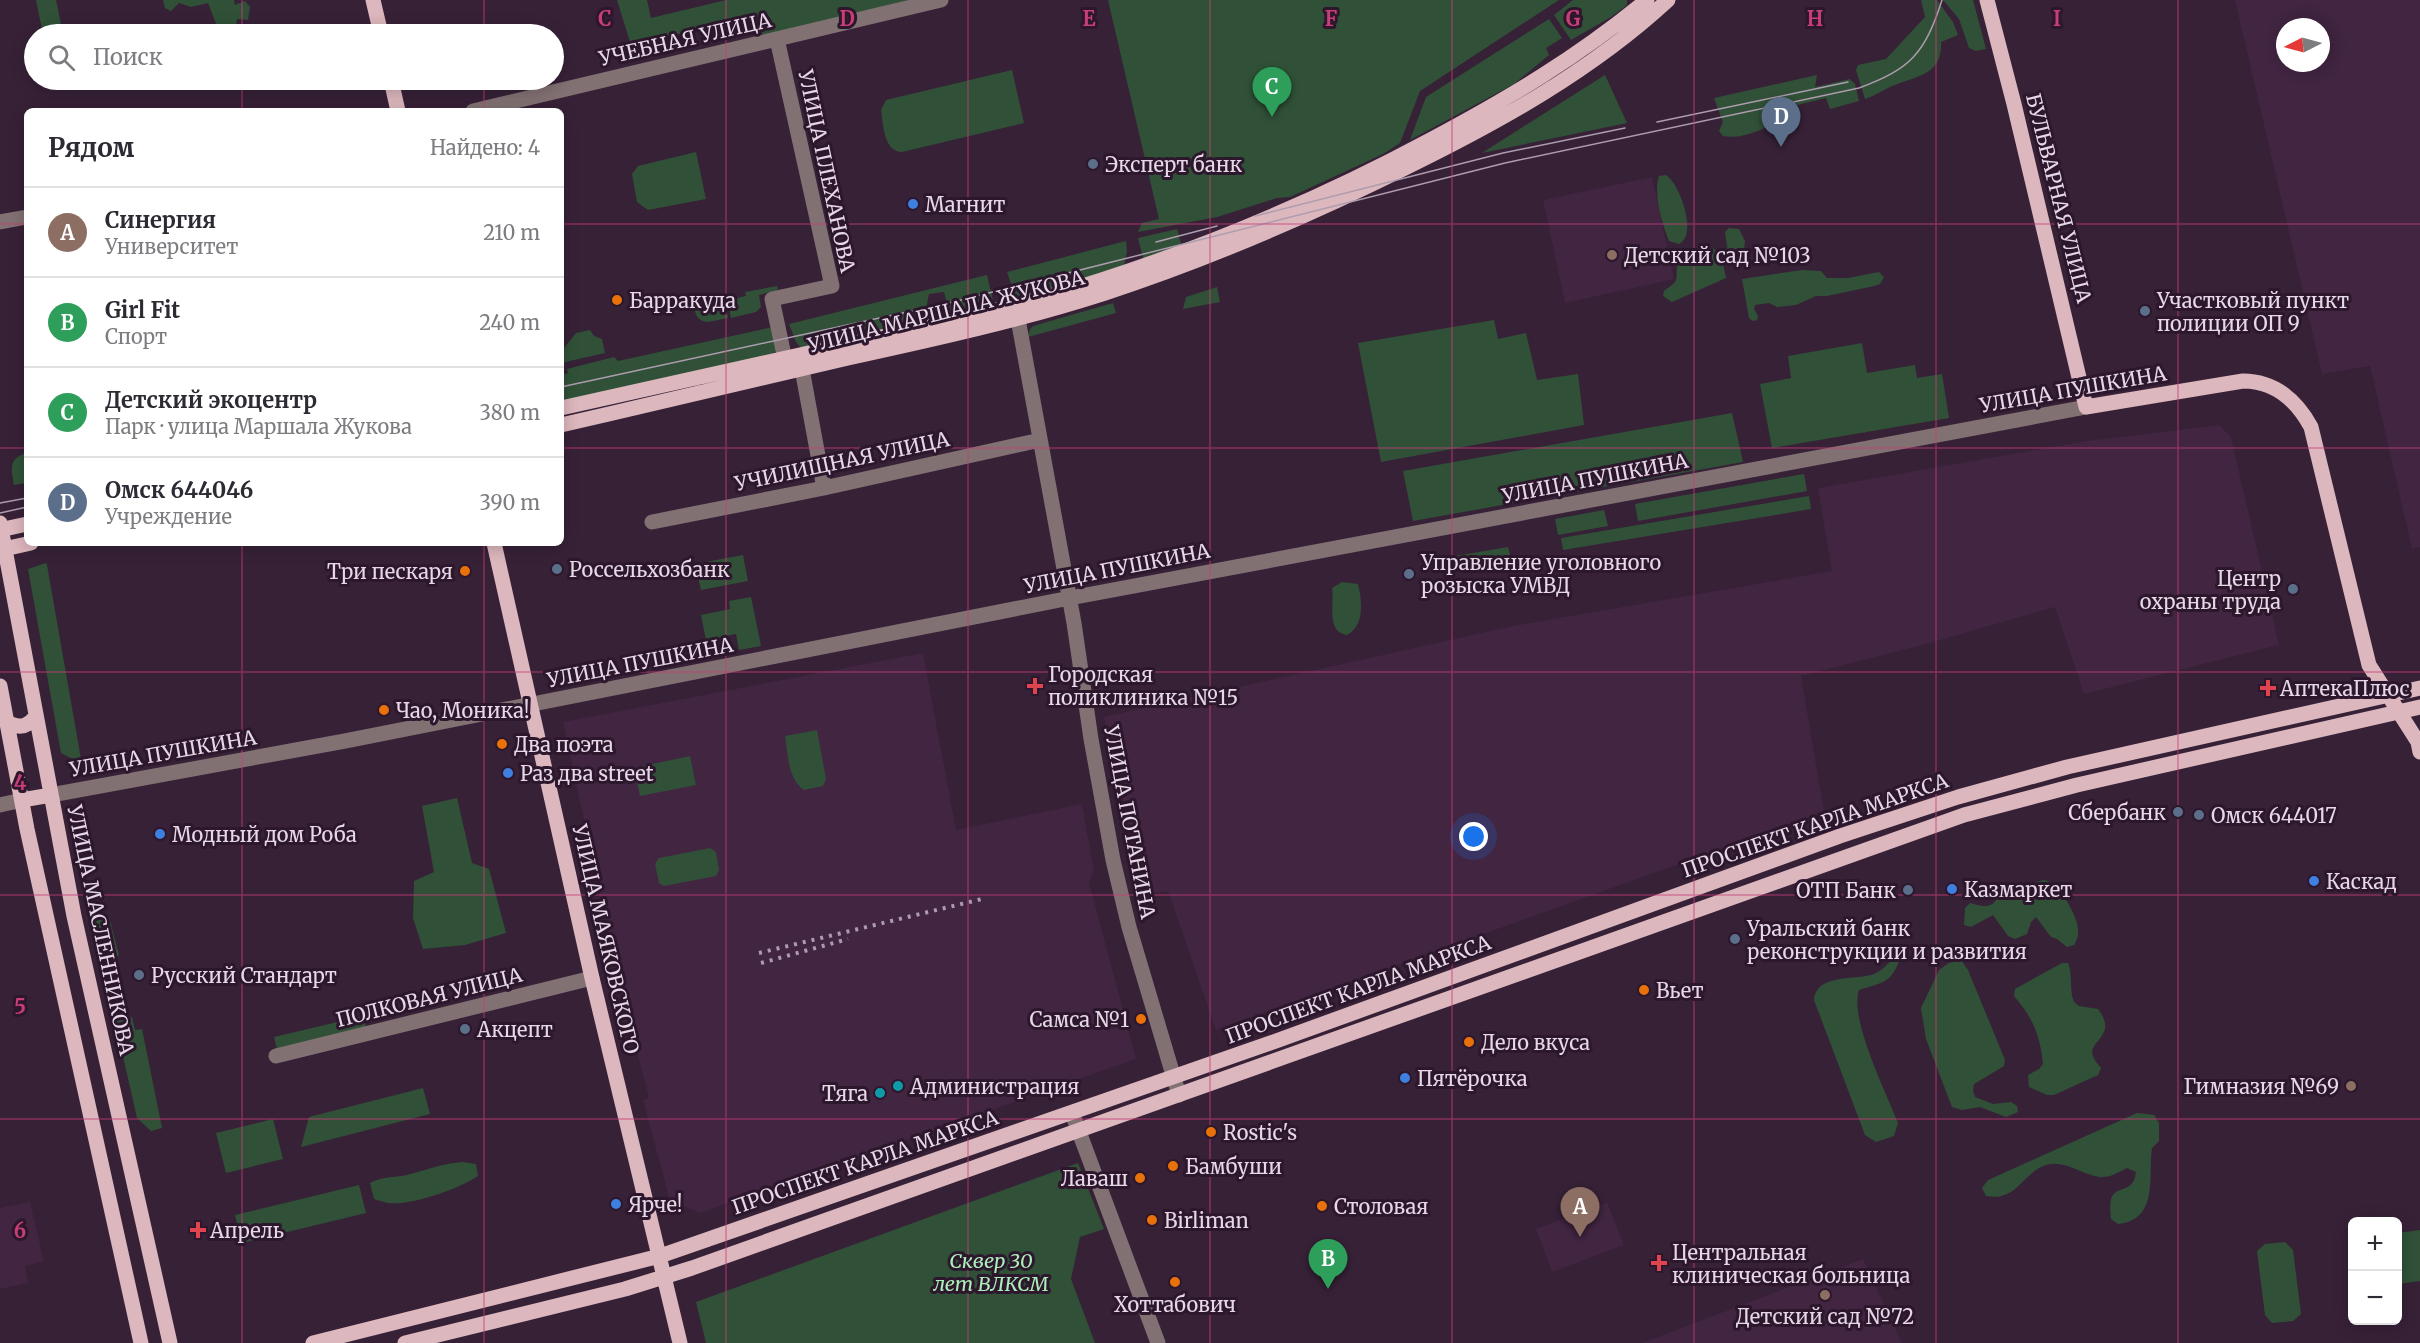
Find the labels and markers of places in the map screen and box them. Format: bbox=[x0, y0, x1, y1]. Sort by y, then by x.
pin: C bbox=[1252, 68, 1292, 117]
pin: D bbox=[1762, 98, 1800, 147]
place label: Эксперт банк bbox=[1105, 152, 1242, 177]
marker: Эксперт банк bbox=[1086, 157, 1100, 171]
place label: Магнит bbox=[925, 192, 1005, 217]
marker: Магнит bbox=[906, 197, 920, 211]
place label: Детский сад №103 bbox=[1624, 243, 1811, 268]
marker: Детский сад №103 bbox=[1605, 248, 1619, 262]
place label: Барракуда bbox=[629, 288, 736, 313]
place label: Участковый пункт полиции ОП 9 bbox=[2156, 288, 2349, 336]
marker: Барракуда bbox=[610, 293, 624, 307]
marker: Участковый пункт полиции ОП 9 bbox=[2138, 304, 2152, 318]
place label: Управление уголовного розыска УМВД bbox=[1420, 550, 1661, 598]
place label: Россельхозбанк bbox=[569, 557, 730, 582]
place label: Три пескаря bbox=[327, 559, 453, 584]
marker: Россельхозбанк bbox=[550, 562, 564, 576]
marker: Три пескаря bbox=[458, 564, 472, 578]
place label: Центр охраны труда bbox=[2140, 566, 2281, 614]
marker: Управление уголовного розыска УМВД bbox=[1402, 567, 1416, 581]
marker: Центр охраны труда bbox=[2286, 582, 2300, 596]
place label: Городская поликлиника №15 bbox=[1048, 662, 1238, 710]
place label: АптекаПлюс bbox=[2279, 676, 2410, 701]
marker: Городская поликлиника №15 bbox=[1026, 677, 1044, 695]
marker: АптекаПлюс bbox=[2261, 681, 2275, 695]
place label: Чао, Моника! bbox=[396, 698, 529, 723]
marker: Чао, Моника! bbox=[377, 703, 391, 717]
place label: Два поэта bbox=[514, 732, 614, 757]
marker: Два поэта bbox=[495, 737, 509, 751]
place label: Раз два street bbox=[520, 761, 654, 786]
marker: Раз два street bbox=[501, 766, 515, 780]
place label: Сбербанк bbox=[2068, 800, 2166, 825]
place label: Омск 644017 bbox=[2211, 803, 2337, 828]
marker: Сбербанк bbox=[2171, 805, 2185, 819]
marker: Омск 644017 bbox=[2192, 808, 2206, 822]
place label: Модный дом Роба bbox=[172, 822, 357, 847]
marker: Модный дом Роба bbox=[153, 827, 167, 841]
place label: Каскад bbox=[2326, 869, 2397, 894]
marker: Каскад bbox=[2307, 874, 2321, 888]
place label: Казмаркет bbox=[1964, 877, 2073, 902]
place label: ОТП Банк bbox=[1796, 878, 1896, 903]
marker: Казмаркет bbox=[1945, 882, 1959, 896]
marker: ОТП Банк bbox=[1901, 883, 1915, 897]
place label: Уральский банк реконструкции и развития bbox=[1746, 916, 2027, 964]
marker: Уральский банк реконструкции и развития bbox=[1728, 932, 1742, 946]
place label: Русский Стандарт bbox=[151, 963, 337, 988]
marker: Русский Стандарт bbox=[132, 968, 146, 982]
place label: Вьет bbox=[1656, 978, 1704, 1003]
marker: Вьет bbox=[1637, 983, 1651, 997]
place label: Самса №1 bbox=[1029, 1007, 1129, 1032]
marker: Самса №1 bbox=[1134, 1012, 1148, 1026]
place label: Акцепт bbox=[476, 1017, 553, 1042]
marker: Акцепт bbox=[458, 1022, 472, 1036]
place label: Дело вкуса bbox=[1481, 1030, 1590, 1055]
marker: Дело вкуса bbox=[1462, 1035, 1476, 1049]
place label: Пятёрочка bbox=[1417, 1066, 1528, 1091]
marker: Пятёрочка bbox=[1398, 1071, 1412, 1085]
place label: Администрация bbox=[909, 1074, 1079, 1099]
place label: Гимназия №69 bbox=[2183, 1074, 2339, 1099]
marker: Администрация bbox=[891, 1079, 905, 1093]
marker: Гимназия №69 bbox=[2344, 1079, 2358, 1093]
place label: Тяга bbox=[822, 1081, 868, 1106]
marker: Тяга bbox=[873, 1086, 887, 1100]
place label: Rostic's bbox=[1223, 1120, 1297, 1145]
marker: Rostic's bbox=[1204, 1125, 1218, 1139]
place label: Бамбуши bbox=[1185, 1154, 1282, 1179]
marker: Бамбуши bbox=[1166, 1159, 1180, 1173]
place label: Лаваш bbox=[1061, 1166, 1128, 1191]
marker: Лаваш bbox=[1133, 1171, 1147, 1185]
pin: A bbox=[1560, 1188, 1600, 1237]
place label: Ярче! bbox=[628, 1192, 682, 1217]
place label: Столовая bbox=[1334, 1194, 1429, 1219]
marker: Ярче! bbox=[609, 1197, 623, 1211]
marker: Столовая bbox=[1315, 1199, 1329, 1213]
place label: Birliman bbox=[1164, 1208, 1249, 1233]
marker: Birliman bbox=[1145, 1213, 1159, 1227]
place label: Апрель bbox=[209, 1218, 284, 1243]
marker: Апрель bbox=[191, 1223, 205, 1237]
pin: B bbox=[1308, 1240, 1348, 1289]
place label: Центральная клиническая больница bbox=[1672, 1240, 1911, 1288]
marker: Центральная клиническая больница bbox=[1650, 1254, 1668, 1272]
marker: Хоттабович bbox=[1168, 1275, 1182, 1289]
marker: Детский сад №72 bbox=[1818, 1288, 1832, 1302]
place label: Хоттабович bbox=[1114, 1292, 1236, 1317]
place label: Детский сад №72 bbox=[1736, 1304, 1914, 1329]

